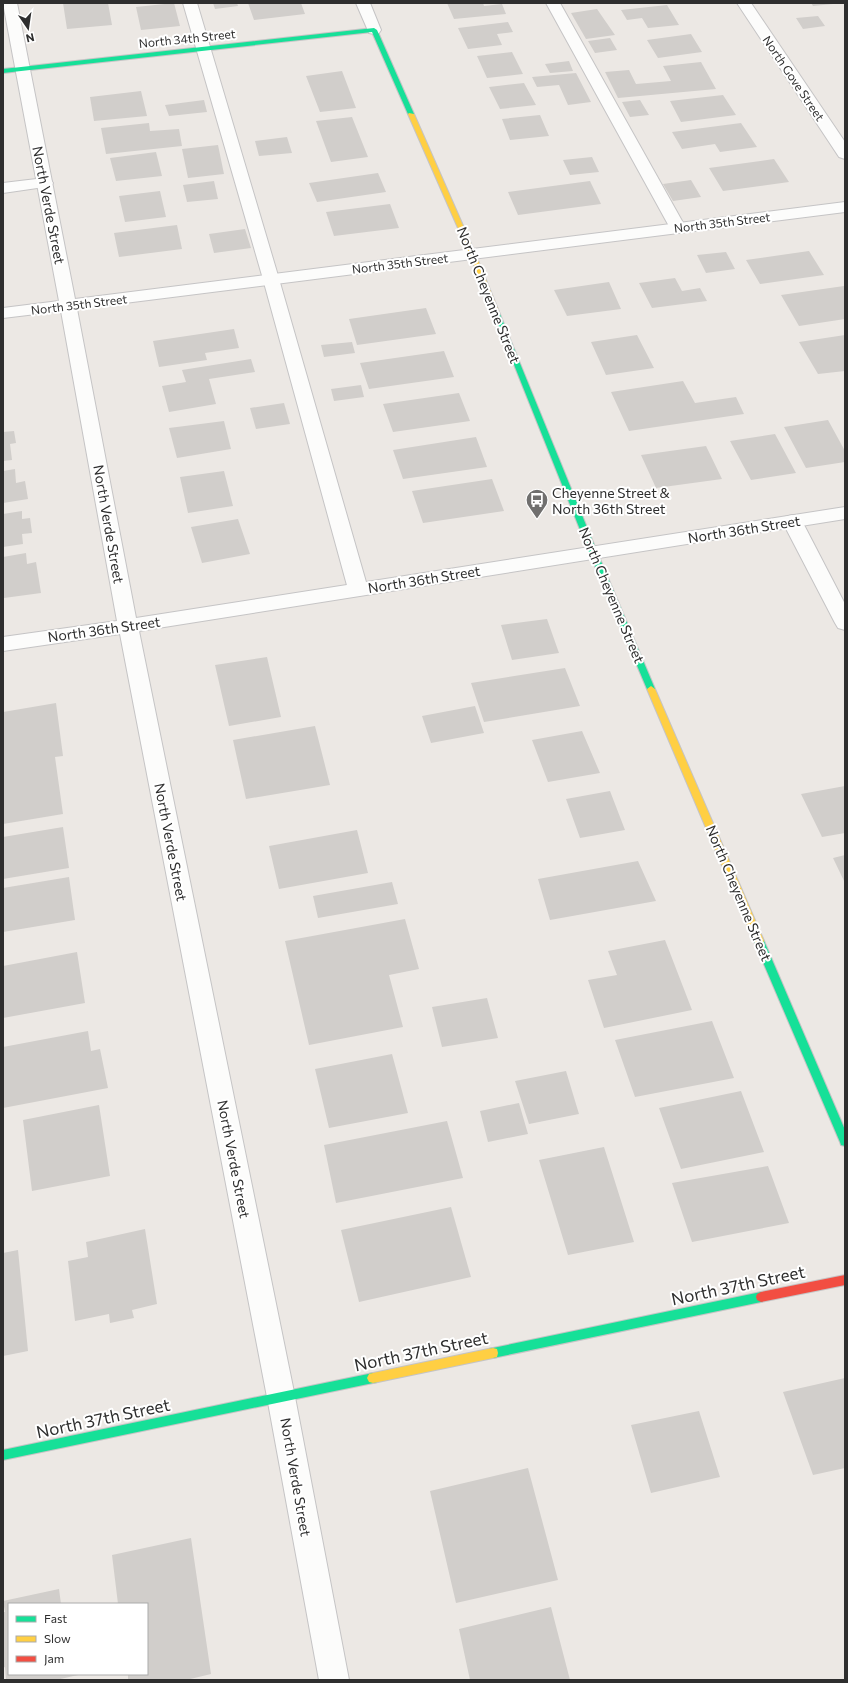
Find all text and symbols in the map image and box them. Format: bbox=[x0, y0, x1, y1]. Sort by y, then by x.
north arrow bbox=[8, 8, 48, 48]
street label: North 34th Street bbox=[138, 26, 236, 50]
text: N bbox=[25, 31, 36, 45]
street label: North Gove Street bbox=[760, 33, 828, 123]
street label: North Verde Street bbox=[29, 144, 69, 266]
street label: North 35th Street bbox=[673, 209, 771, 235]
street label: North Cheyenne Street bbox=[454, 224, 524, 366]
street label: North 35th Street bbox=[351, 250, 449, 276]
street label: North 35th Street bbox=[30, 291, 128, 317]
street label: North Verde Street bbox=[90, 463, 128, 585]
place label: Cheyenne Street & North 36th Street bbox=[552, 484, 671, 517]
bus stop icon: Cheyenne Street & North 36th Street bbox=[524, 487, 550, 520]
street label: North 36th Street bbox=[687, 512, 802, 546]
street label: North Cheyenne Street bbox=[576, 525, 648, 666]
street label: North 36th Street bbox=[367, 562, 482, 596]
street label: North 36th Street bbox=[47, 613, 162, 645]
street label: North Verde Street bbox=[151, 781, 191, 903]
street label: North Cheyenne Street bbox=[703, 823, 775, 964]
street label: North Verde Street bbox=[214, 1098, 254, 1220]
street label: North 37th Street bbox=[669, 1261, 807, 1309]
street label: North 37th Street bbox=[352, 1327, 490, 1375]
street label: North 37th Street bbox=[34, 1394, 172, 1442]
street label: North Verde Street bbox=[277, 1416, 315, 1538]
legend bbox=[8, 1603, 148, 1675]
text: Fast bbox=[44, 1611, 67, 1625]
text: Slow bbox=[44, 1631, 71, 1645]
text: Jam bbox=[44, 1651, 64, 1666]

